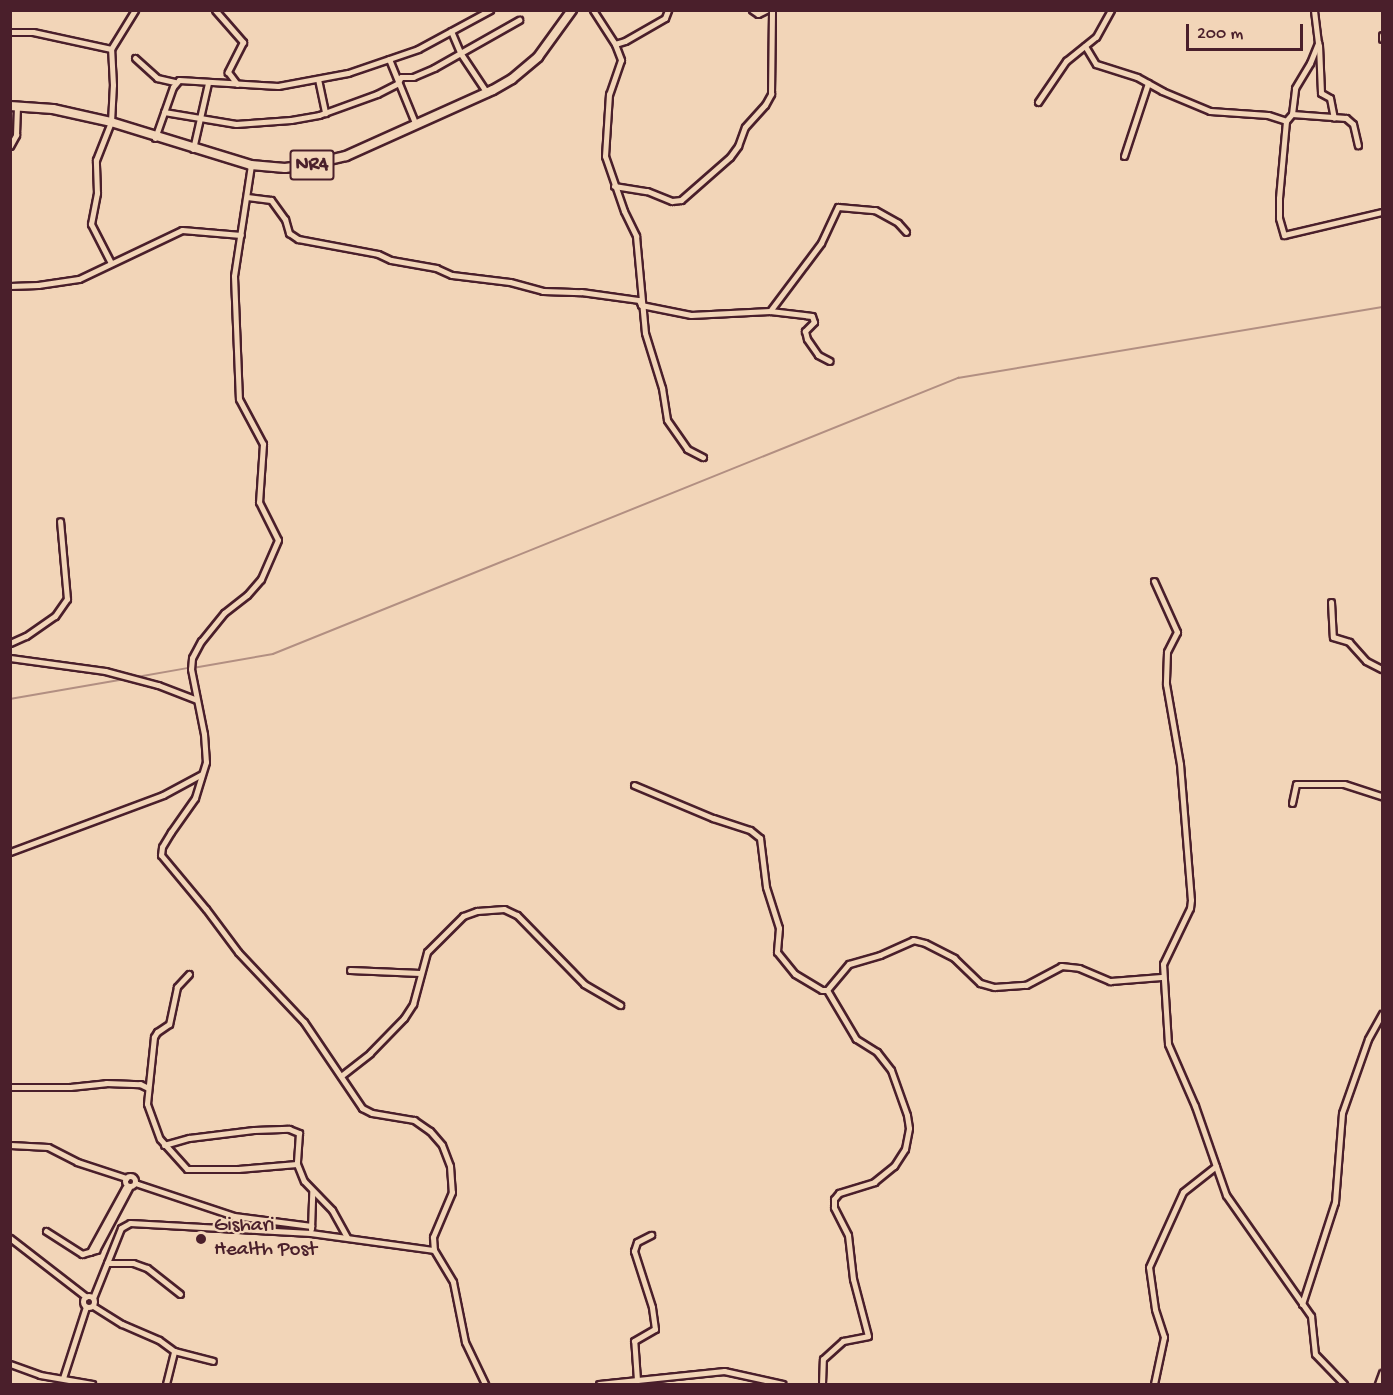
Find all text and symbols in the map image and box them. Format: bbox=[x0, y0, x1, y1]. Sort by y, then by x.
scale bar bbox=[1189, 12, 1306, 50]
text: 200 m bbox=[1197, 24, 1243, 45]
road number: NR4 bbox=[290, 148, 334, 182]
place label: Gishari Health Post bbox=[214, 1214, 317, 1264]
marker: Gishari Health Post bbox=[192, 1230, 210, 1248]

